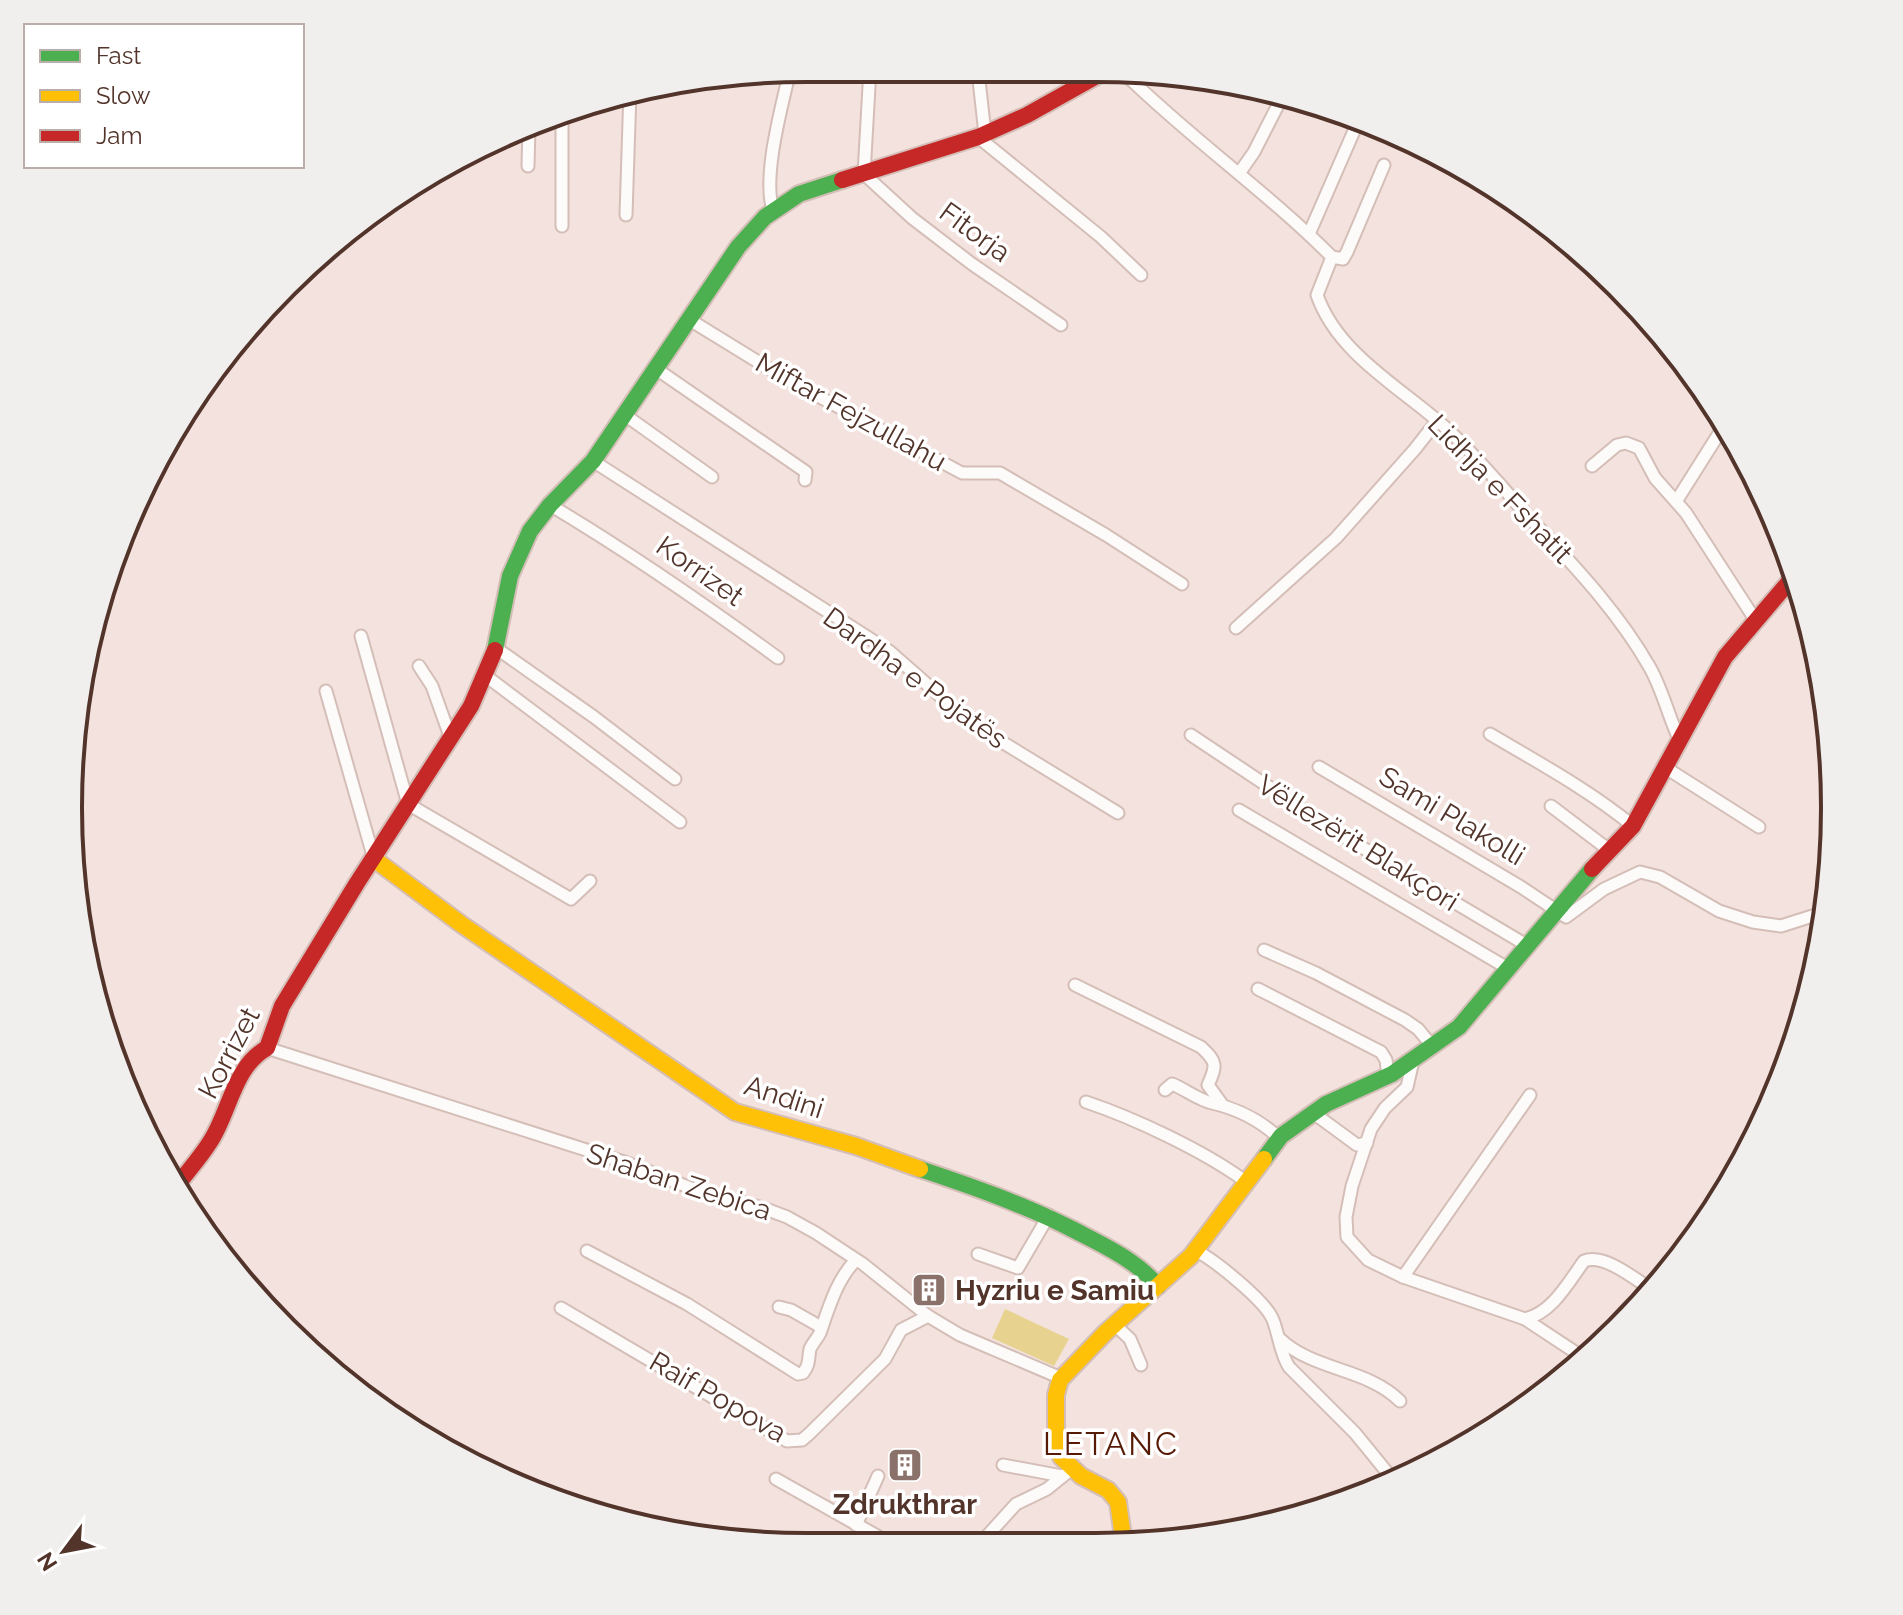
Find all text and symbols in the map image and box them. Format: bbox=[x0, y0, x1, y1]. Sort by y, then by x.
legend bbox=[24, 24, 304, 168]
text: Fast bbox=[96, 41, 141, 70]
text: Slow bbox=[96, 81, 151, 110]
text: Jam bbox=[96, 121, 142, 150]
street label: Fitorja bbox=[933, 195, 1017, 269]
street label: Miftar Fejzullahu bbox=[750, 346, 952, 478]
street label: Lidhja e Fshatit bbox=[1421, 408, 1580, 571]
street label: Korrizet bbox=[650, 529, 750, 613]
street label: Dardha e Pojatës bbox=[817, 600, 1013, 756]
street label: Sami Plakolli bbox=[1373, 760, 1531, 872]
street label: Vëllezërit Blakçori bbox=[1251, 768, 1465, 918]
street label: Korrizet bbox=[191, 1001, 267, 1104]
street label: Andini bbox=[740, 1069, 828, 1125]
street label: Shaban Zebica bbox=[583, 1137, 775, 1227]
building icon: Hyzriu e Samiu bbox=[910, 1271, 948, 1309]
place label: Hyzriu e Samiu bbox=[955, 1274, 1154, 1307]
street label: Raif Popova bbox=[644, 1345, 792, 1449]
district label: LETANC bbox=[1043, 1425, 1179, 1462]
building icon: Zdrukthrar bbox=[886, 1446, 924, 1484]
place label: Zdrukthrar bbox=[833, 1488, 977, 1521]
north arrow bbox=[24, 1511, 104, 1591]
text: N bbox=[32, 1548, 63, 1576]

